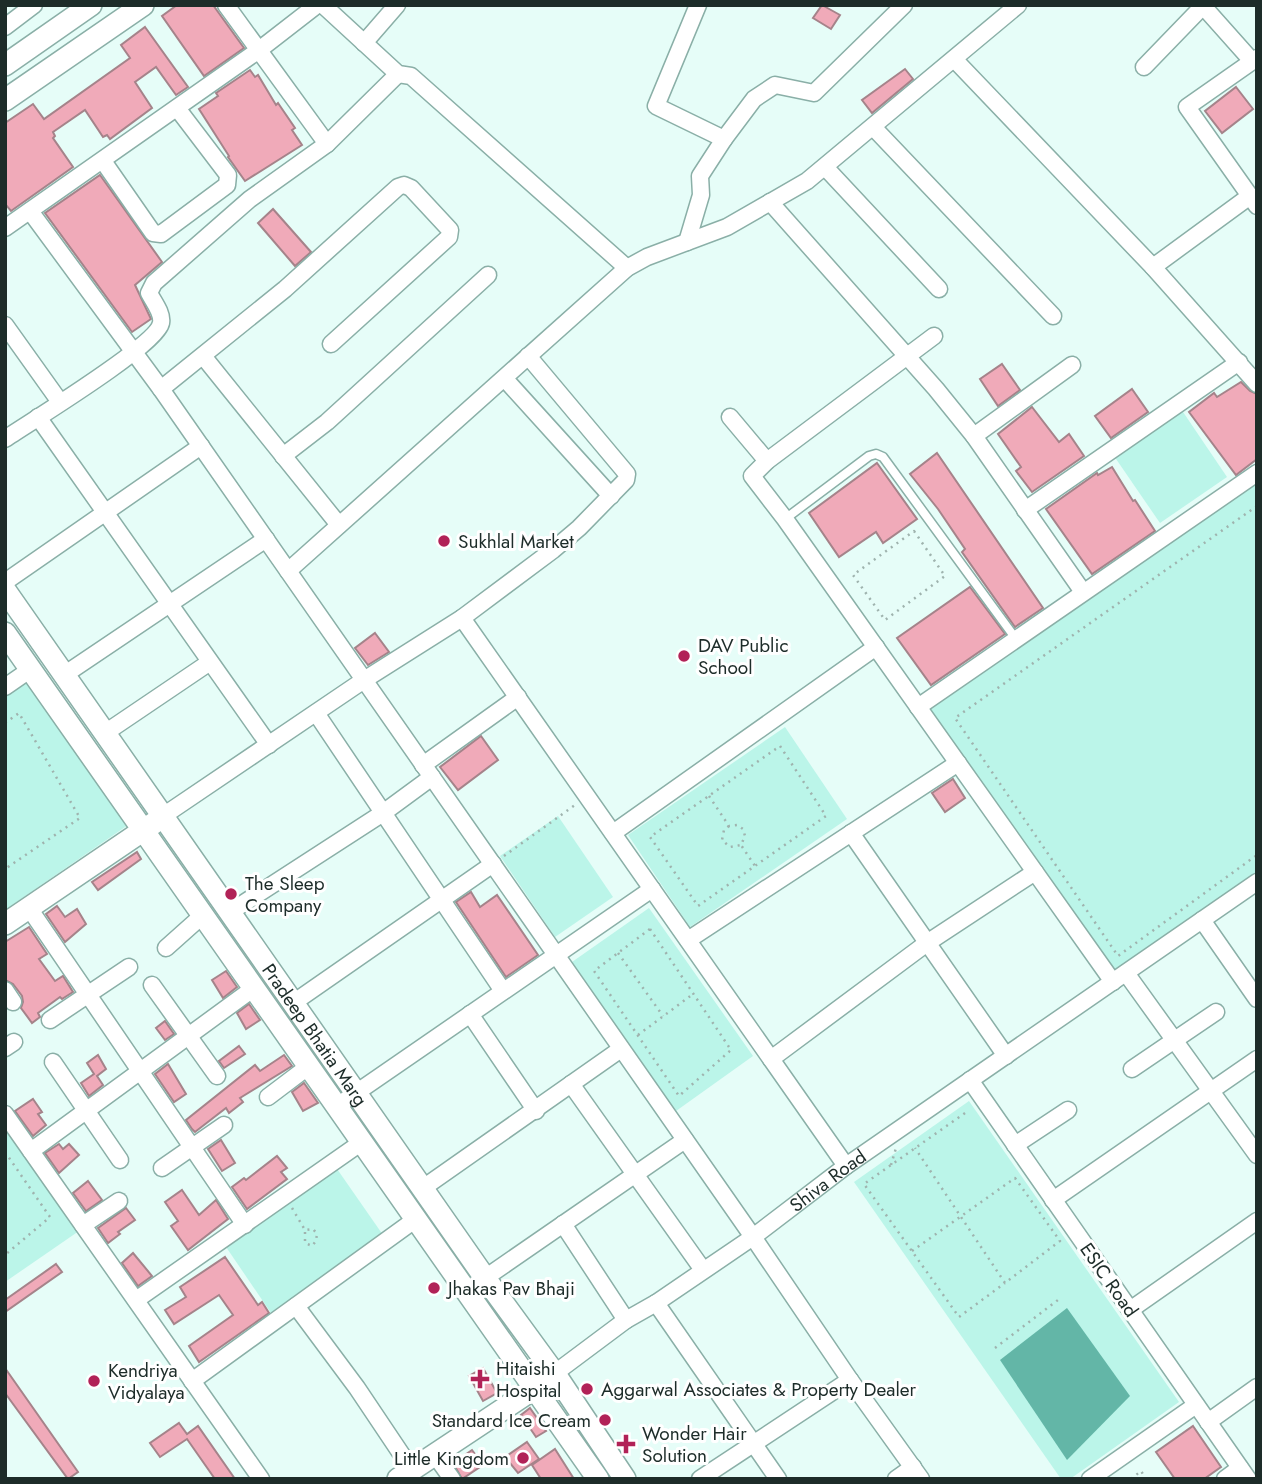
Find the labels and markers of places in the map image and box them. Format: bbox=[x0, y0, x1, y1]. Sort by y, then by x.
place label: Sukhlal Market bbox=[458, 528, 574, 555]
marker: Sukhlal Market bbox=[436, 533, 452, 549]
place label: DAV Public School bbox=[698, 632, 788, 681]
marker: DAV Public School bbox=[676, 648, 692, 664]
place label: The Sleep Company bbox=[245, 870, 325, 919]
marker: The Sleep Company bbox=[223, 886, 239, 902]
place label: Jhakas Pav Bhaji bbox=[445, 1275, 575, 1302]
marker: Jhakas Pav Bhaji bbox=[426, 1280, 442, 1296]
place label: Hitaishi Hospital bbox=[496, 1355, 561, 1404]
place label: Kendriya Vidyalaya bbox=[108, 1357, 185, 1406]
marker: Hitaishi Hospital bbox=[470, 1369, 490, 1389]
marker: Kendriya Vidyalaya bbox=[86, 1373, 102, 1389]
place label: Aggarwal Associates & Property Dealer bbox=[601, 1376, 917, 1403]
marker: Aggarwal Associates & Property Dealer bbox=[579, 1381, 595, 1397]
place label: Standard Ice Cream bbox=[432, 1407, 591, 1434]
marker: Standard Ice Cream bbox=[597, 1412, 613, 1428]
place label: Wonder Hair Solution bbox=[642, 1420, 747, 1469]
marker: Wonder Hair Solution bbox=[616, 1434, 636, 1454]
place label: Little Kingdom bbox=[394, 1445, 509, 1472]
marker: Little Kingdom bbox=[515, 1450, 531, 1466]

